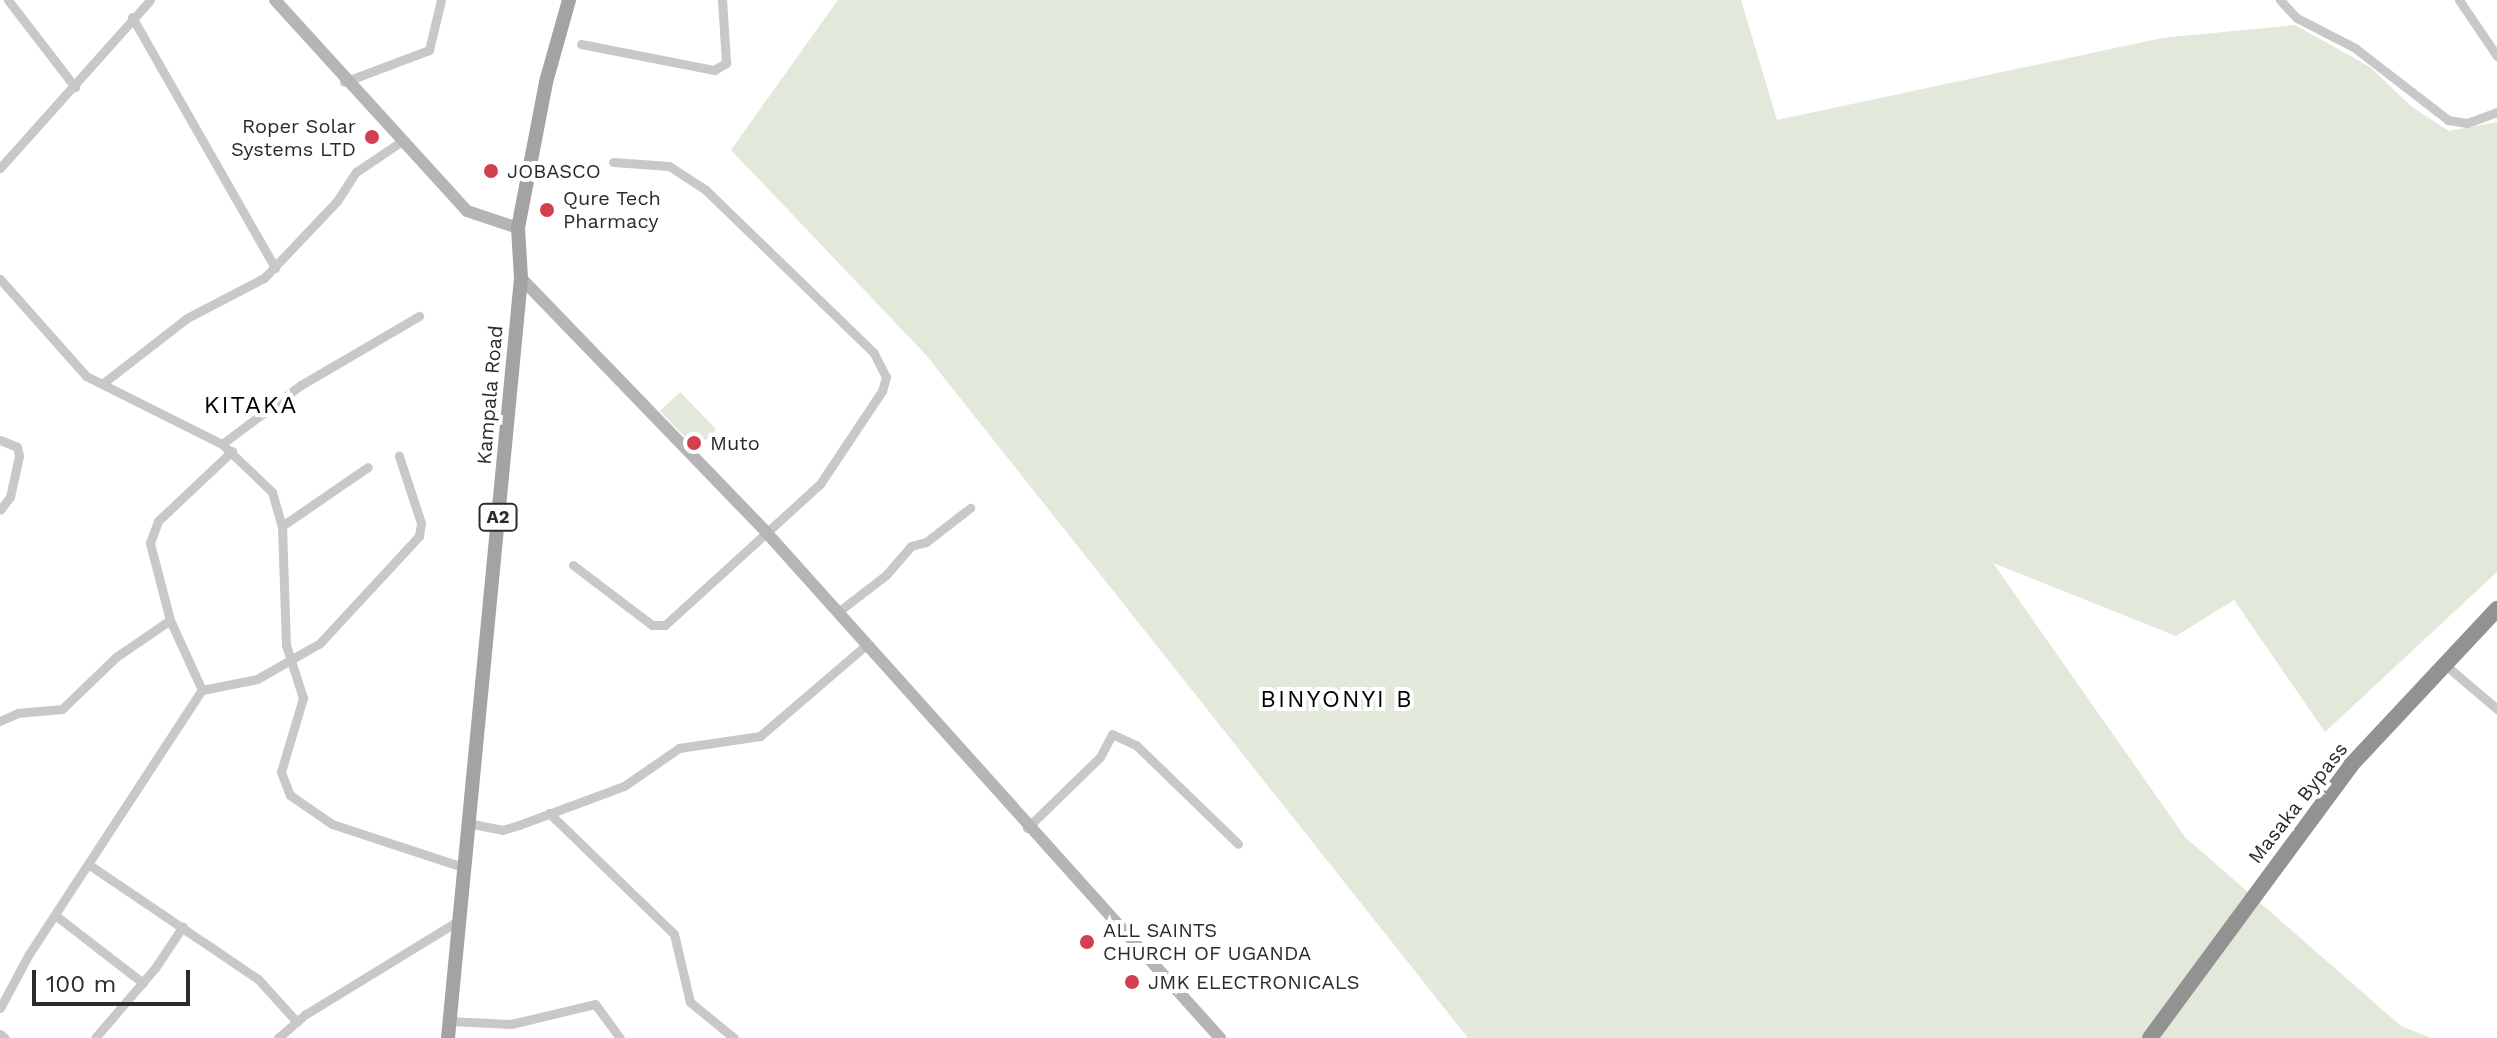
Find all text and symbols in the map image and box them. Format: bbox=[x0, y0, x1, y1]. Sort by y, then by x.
place label: Roper Solar Systems LTD bbox=[231, 114, 356, 161]
marker: Roper Solar Systems LTD bbox=[363, 128, 381, 146]
place label: JOBASCO bbox=[507, 159, 601, 183]
marker: JOBASCO bbox=[482, 162, 500, 180]
place label: Qure Tech Pharmacy bbox=[563, 186, 661, 233]
marker: Qure Tech Pharmacy bbox=[538, 201, 556, 219]
street label: Kampala Road bbox=[472, 324, 508, 466]
district label: KITAKA bbox=[204, 392, 298, 420]
place label: Muto bbox=[710, 431, 760, 455]
marker: Muto bbox=[685, 434, 703, 452]
road number: A2 bbox=[478, 503, 518, 531]
district label: BINYONYI B bbox=[1260, 686, 1414, 714]
street label: Masaka Bypass bbox=[2243, 737, 2353, 869]
place label: ALL SAINTS CHURCH OF UGANDA bbox=[1103, 918, 1312, 965]
marker: ALL SAINTS CHURCH OF UGANDA bbox=[1078, 933, 1096, 951]
scale bar bbox=[36, 954, 194, 1004]
text: 100 m bbox=[46, 970, 116, 998]
place label: JMK ELECTRONICALS bbox=[1148, 970, 1360, 994]
marker: JMK ELECTRONICALS bbox=[1123, 973, 1141, 991]

